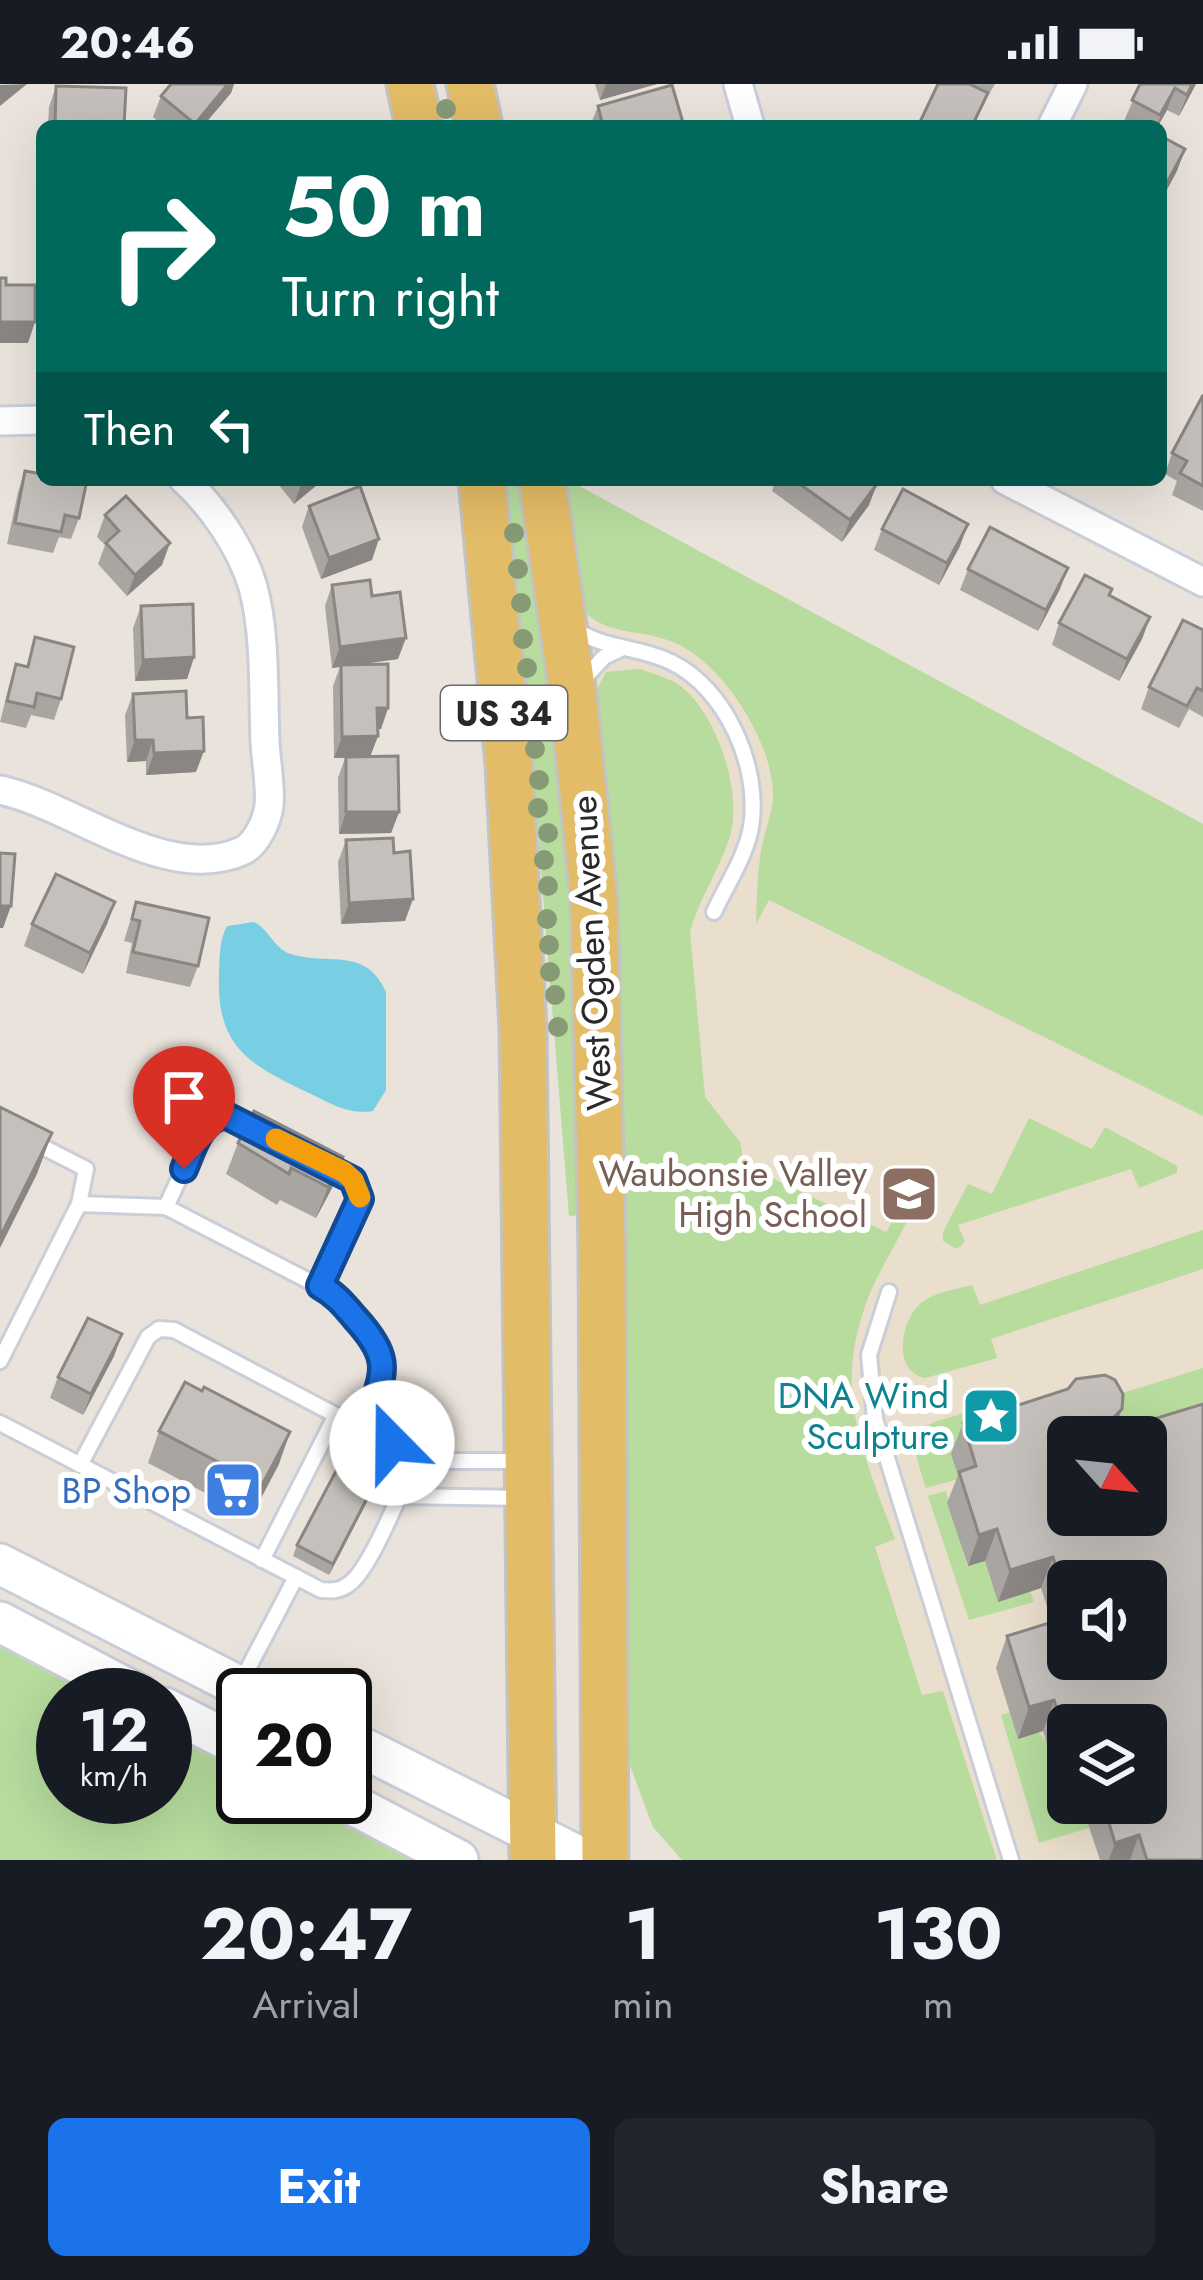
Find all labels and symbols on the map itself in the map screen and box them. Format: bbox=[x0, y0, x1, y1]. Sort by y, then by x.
road number: US 34 bbox=[441, 686, 567, 740]
street label: West Ogden Avenue bbox=[557, 794, 625, 1112]
pin bbox=[133, 1046, 235, 1169]
place label: Waubonsie Valley High School bbox=[599, 1147, 867, 1240]
school or university icon: Waubonsie Valley High School bbox=[878, 1163, 940, 1225]
place label: DNA Wind Sculpture bbox=[778, 1369, 949, 1462]
position arrow bbox=[329, 1380, 455, 1506]
place icon: DNA Wind Sculpture bbox=[960, 1385, 1022, 1447]
north arrow bbox=[1047, 1416, 1167, 1536]
supermarket icon: BP Shop bbox=[202, 1459, 264, 1521]
place label: BP Shop bbox=[62, 1464, 191, 1516]
speed limit sign: 20 bbox=[216, 1668, 372, 1824]

